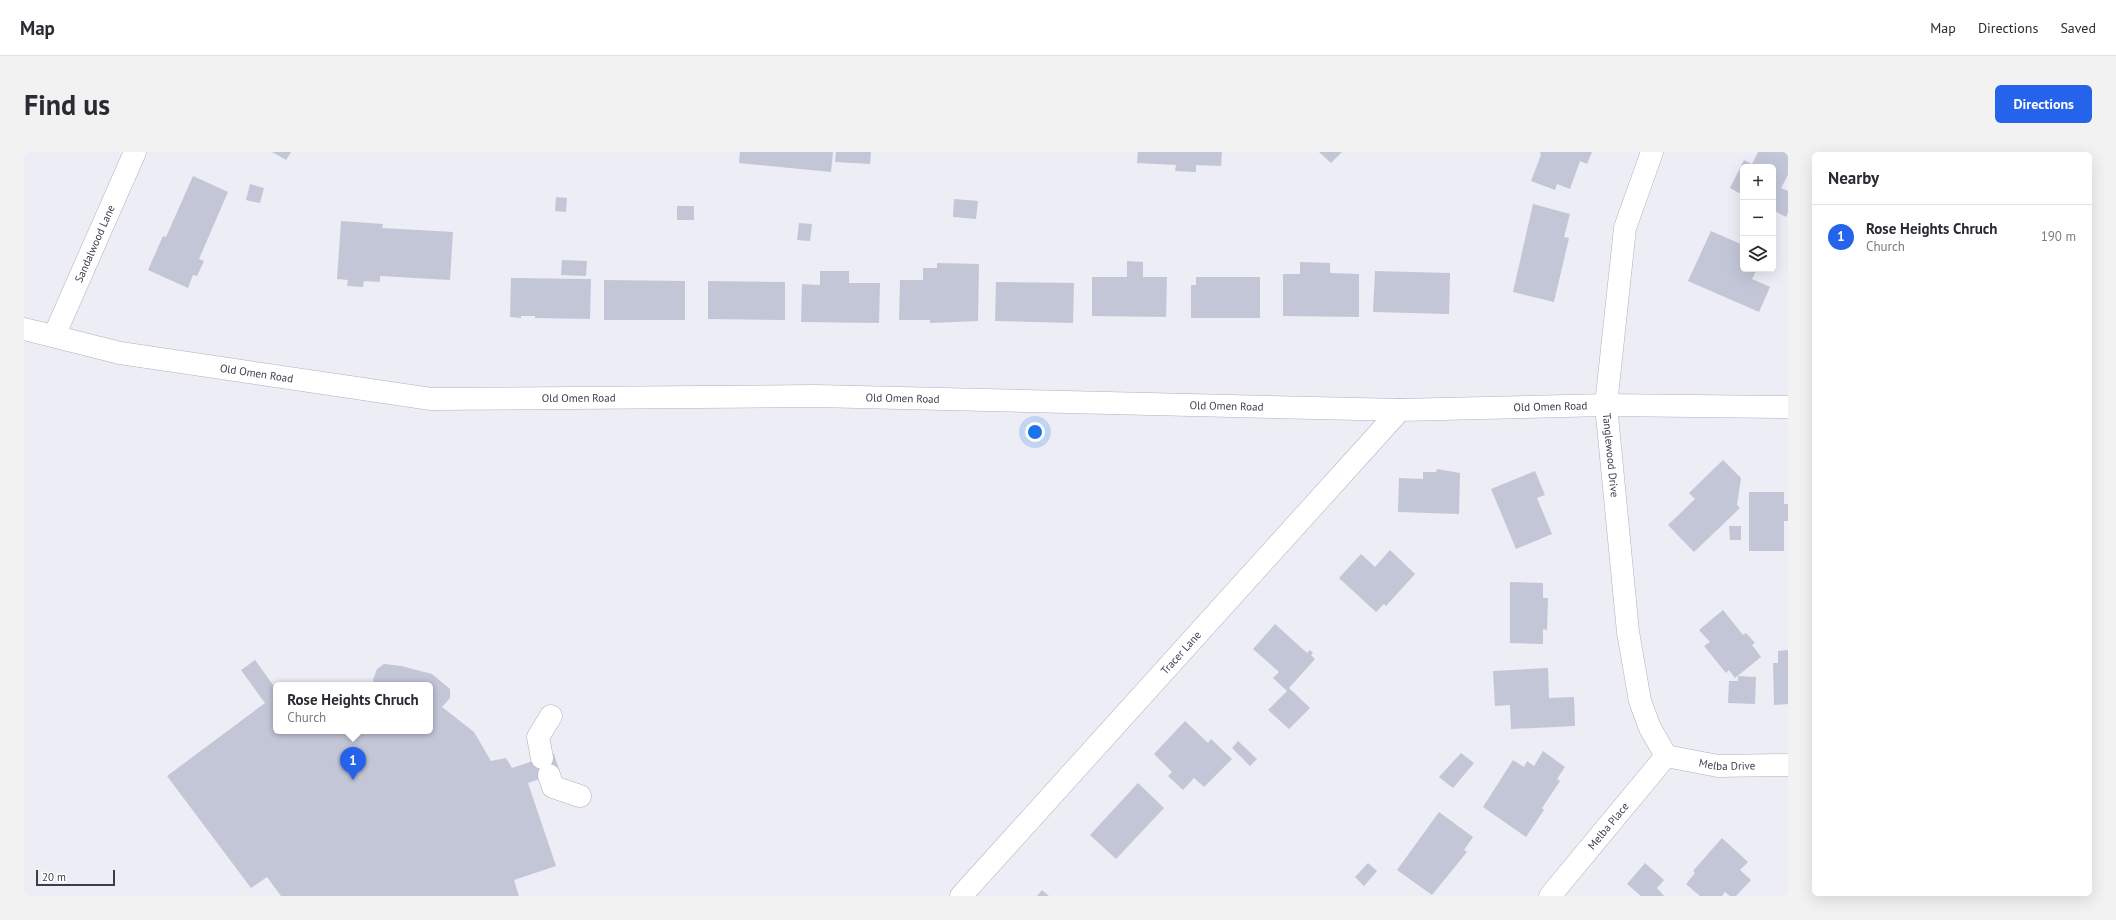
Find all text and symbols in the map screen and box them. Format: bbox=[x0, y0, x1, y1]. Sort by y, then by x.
text: Map bbox=[20, 16, 55, 40]
text: Map bbox=[1930, 19, 1956, 37]
text: Directions bbox=[1978, 19, 2038, 37]
text: Saved bbox=[2060, 19, 2096, 37]
button: Directions bbox=[1995, 85, 2092, 123]
text: Find us bbox=[24, 86, 110, 123]
map controls bbox=[1740, 164, 1776, 272]
button: + bbox=[1740, 164, 1776, 200]
text: Nearby bbox=[1828, 167, 1879, 189]
button: − bbox=[1740, 200, 1776, 236]
street label: Sandalwood Lane bbox=[72, 202, 118, 284]
text: Rose Heights Chruch bbox=[1866, 219, 1997, 238]
text: 1 bbox=[1837, 228, 1845, 245]
text: 190 m bbox=[2041, 228, 2076, 245]
button: layers bbox=[1740, 236, 1776, 272]
text: Church bbox=[1866, 238, 1905, 255]
street label: Old Omen Road bbox=[219, 361, 294, 386]
street label: Old Omen Road bbox=[865, 390, 940, 406]
street label: Old Omen Road bbox=[542, 391, 616, 405]
street label: Old Omen Road bbox=[1189, 398, 1264, 414]
street label: Old Omen Road bbox=[1513, 398, 1588, 414]
street label: Tanglewood Drive bbox=[1600, 412, 1622, 498]
your location bbox=[1025, 422, 1045, 442]
street label: Tracer Lane bbox=[1158, 628, 1204, 677]
popup bbox=[273, 682, 433, 734]
text: Rose Heights Chruch bbox=[287, 690, 419, 709]
text: Church bbox=[287, 709, 326, 726]
pin: 1 bbox=[340, 747, 366, 780]
street label: Melba Drive bbox=[1698, 755, 1756, 773]
street label: Melba Place bbox=[1584, 799, 1632, 852]
scale bar bbox=[36, 868, 115, 887]
text: 20 m bbox=[42, 870, 66, 884]

